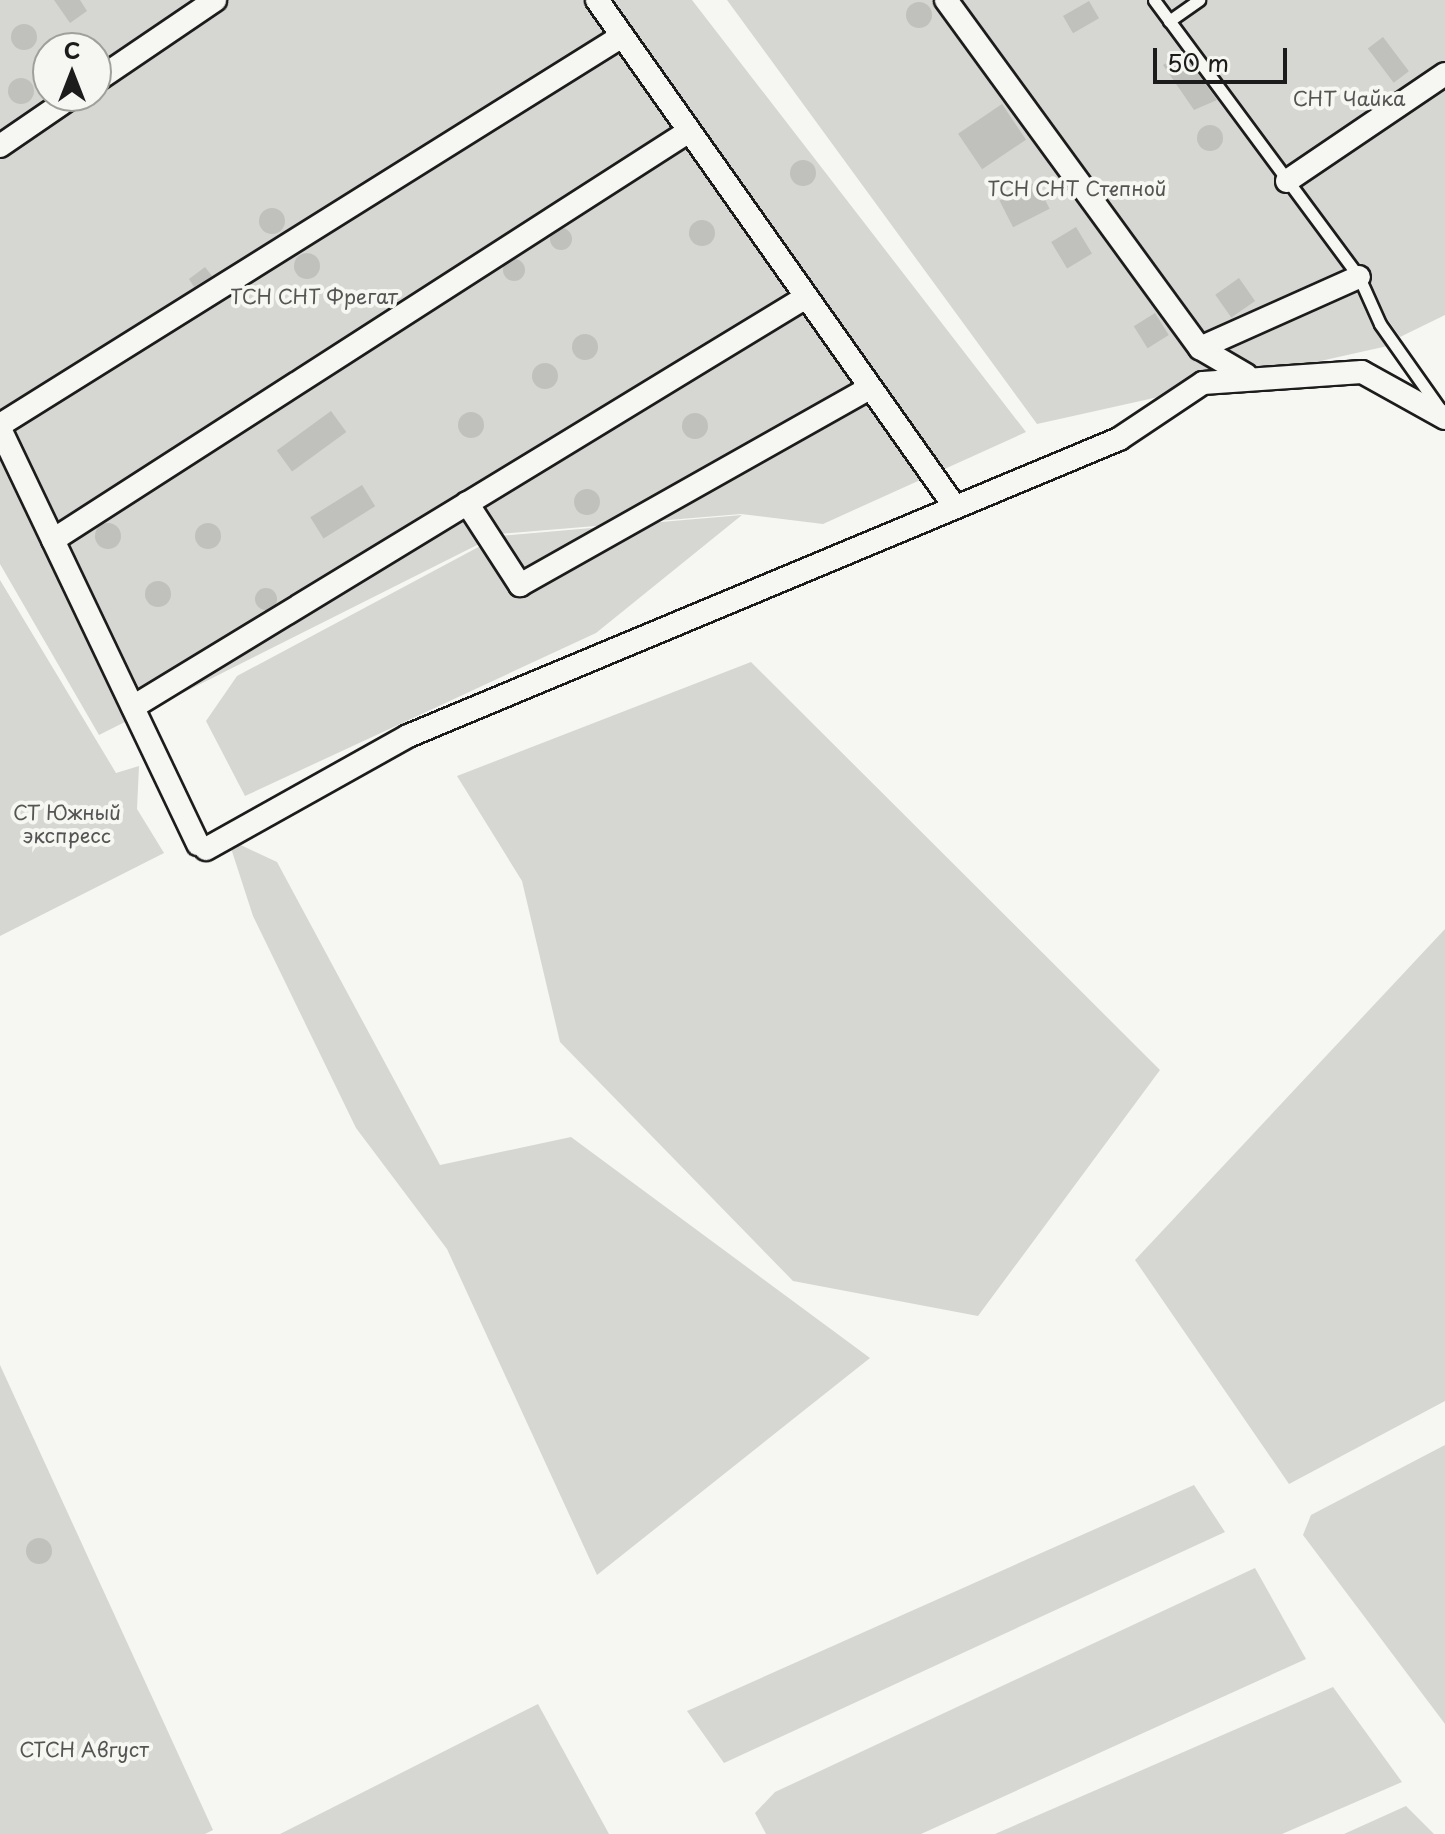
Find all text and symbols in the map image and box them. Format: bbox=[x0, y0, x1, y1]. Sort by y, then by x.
north arrow bbox=[32, 32, 112, 112]
scale bar bbox=[1157, 32, 1291, 82]
text: С bbox=[64, 33, 80, 66]
text: 50 m bbox=[1167, 44, 1229, 80]
park label: СНТ Чайка bbox=[1292, 86, 1406, 110]
park label: ТСН СНТ Степной bbox=[986, 176, 1168, 200]
park label: ТСН СНТ Фрегат bbox=[228, 284, 400, 308]
park label: СТ Южный экспресс bbox=[12, 801, 122, 848]
park label: СТСН Август bbox=[18, 1737, 150, 1761]

